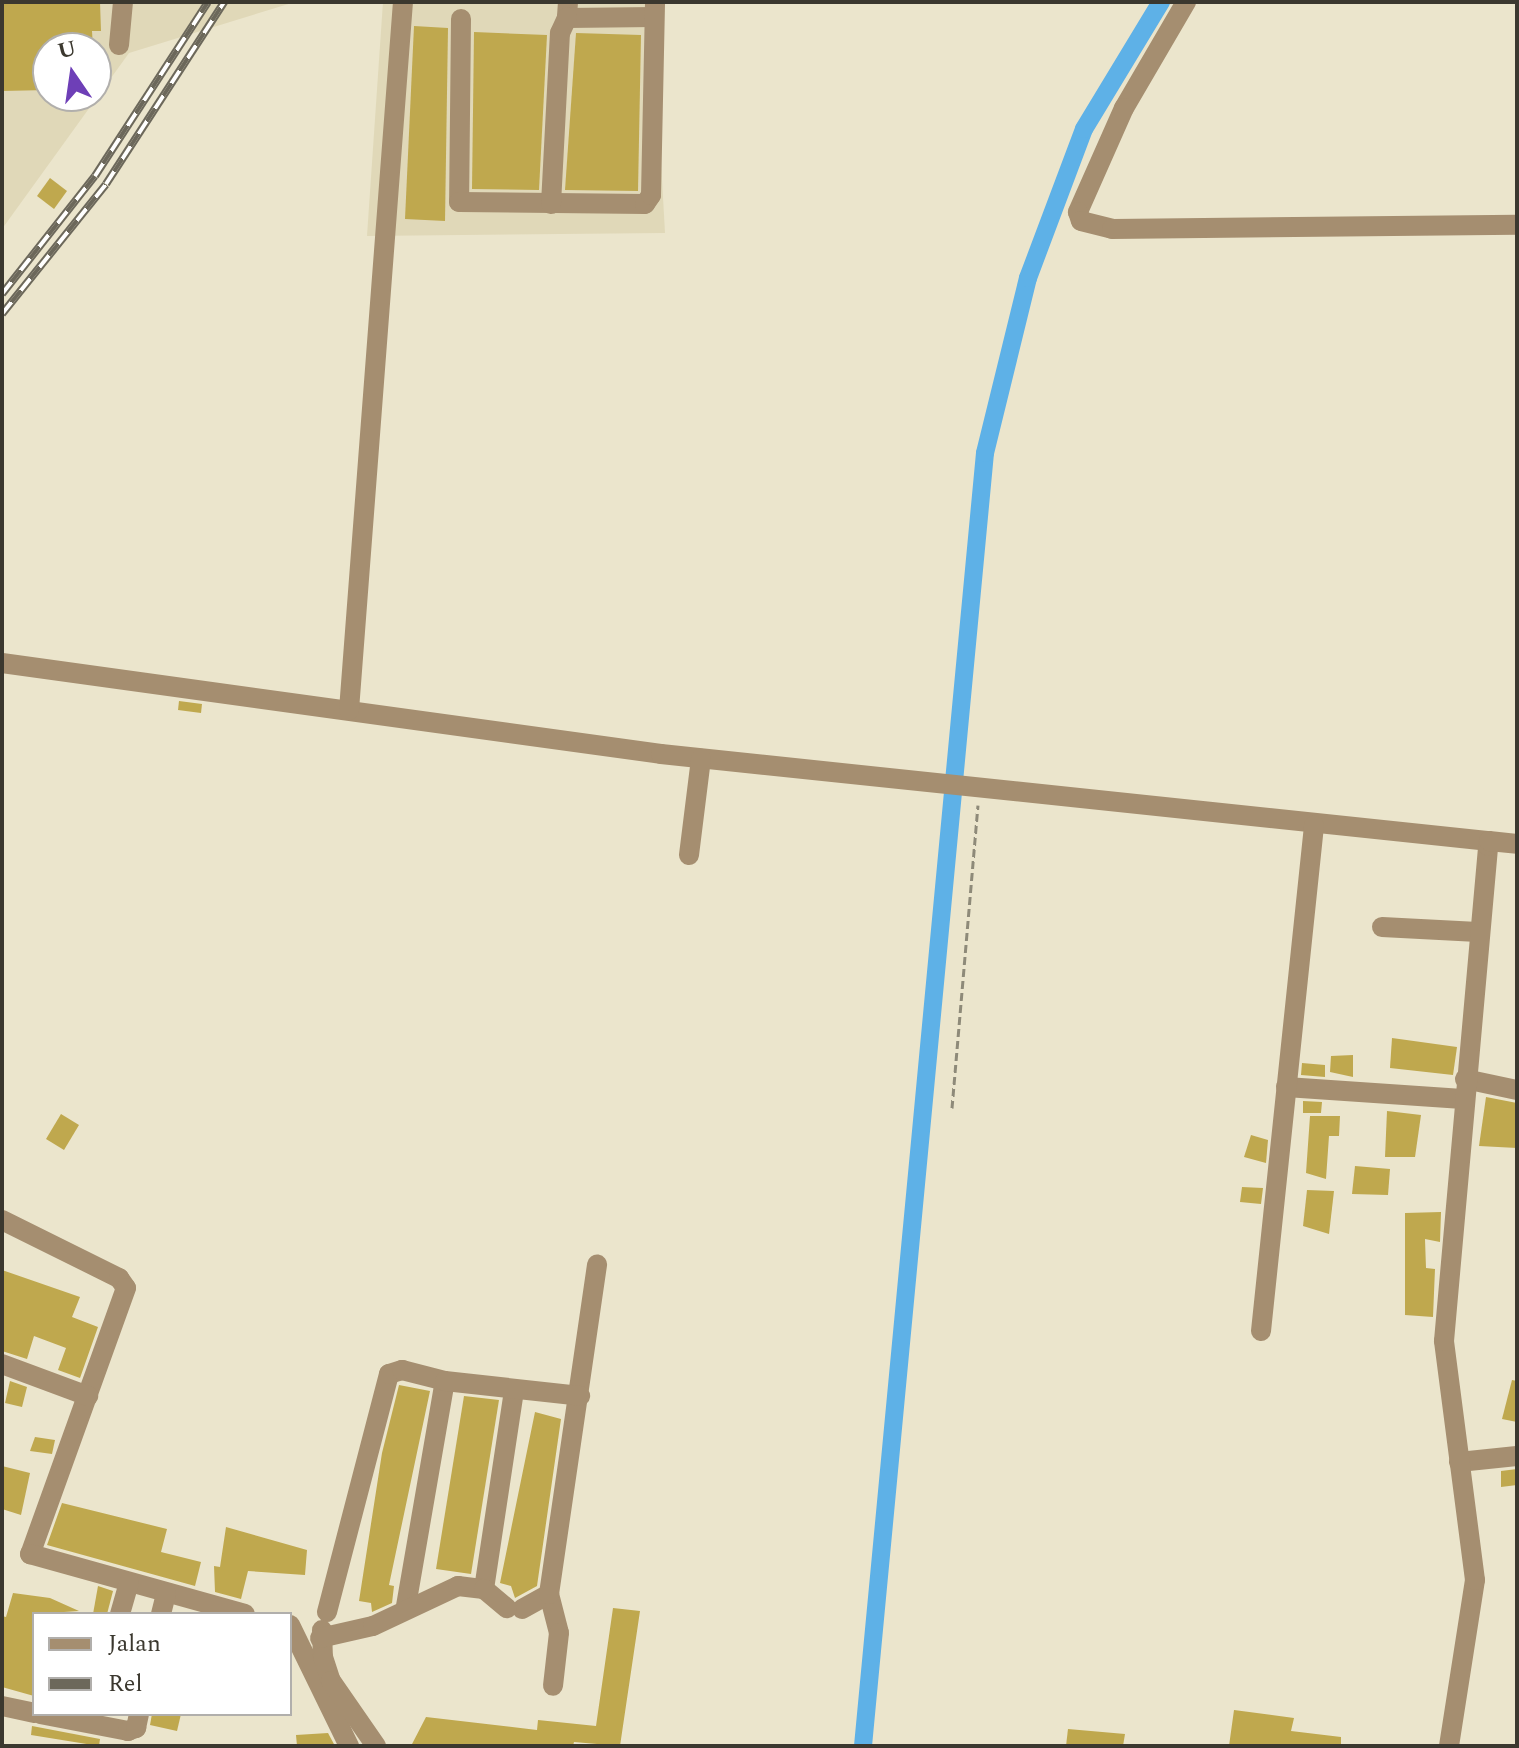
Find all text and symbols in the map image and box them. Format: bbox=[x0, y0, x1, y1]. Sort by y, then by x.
north arrow bbox=[32, 32, 112, 112]
text: U bbox=[54, 32, 80, 68]
legend bbox=[32, 1612, 292, 1716]
text: Jalan bbox=[108, 1626, 161, 1662]
text: Rel bbox=[108, 1666, 143, 1702]

